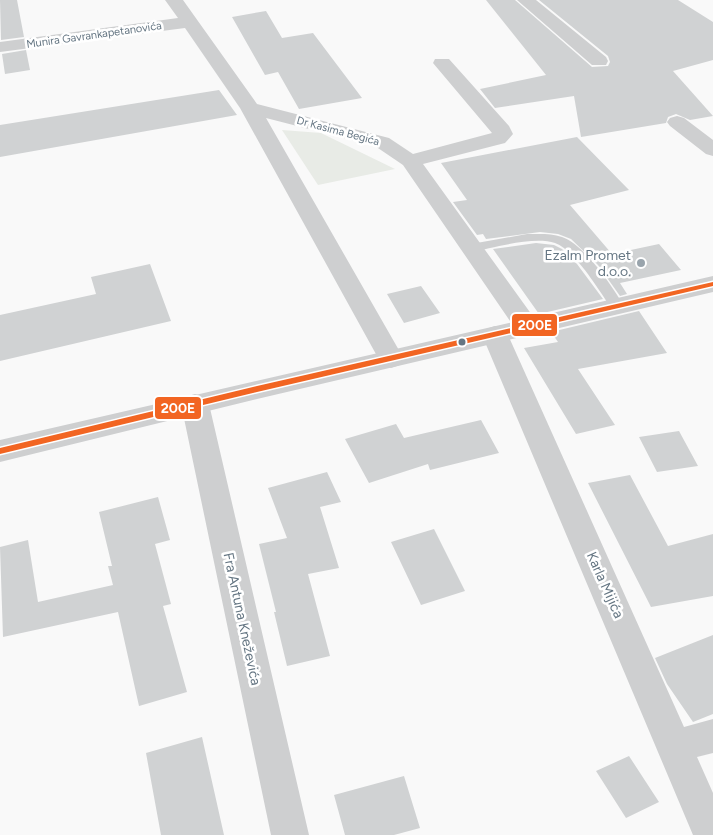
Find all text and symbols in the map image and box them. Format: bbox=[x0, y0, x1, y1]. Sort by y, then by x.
street label: Munira Gavrankapetanovića bbox=[25, 19, 163, 51]
street label: Dr Kasima Begića bbox=[295, 114, 381, 148]
place label: Ezalm Promet d.o.o. bbox=[544, 247, 631, 280]
marker: Ezalm Promet d.o.o. bbox=[635, 257, 647, 269]
line badge: 200E bbox=[511, 313, 558, 337]
text: 200E bbox=[518, 317, 552, 334]
unlabelled marker bbox=[457, 337, 467, 347]
line badge: 200E bbox=[154, 396, 202, 420]
text: 200E bbox=[161, 400, 195, 417]
street label: Karla Mijića bbox=[583, 549, 627, 621]
street label: Fra Antuna Kneževića bbox=[220, 551, 264, 687]

